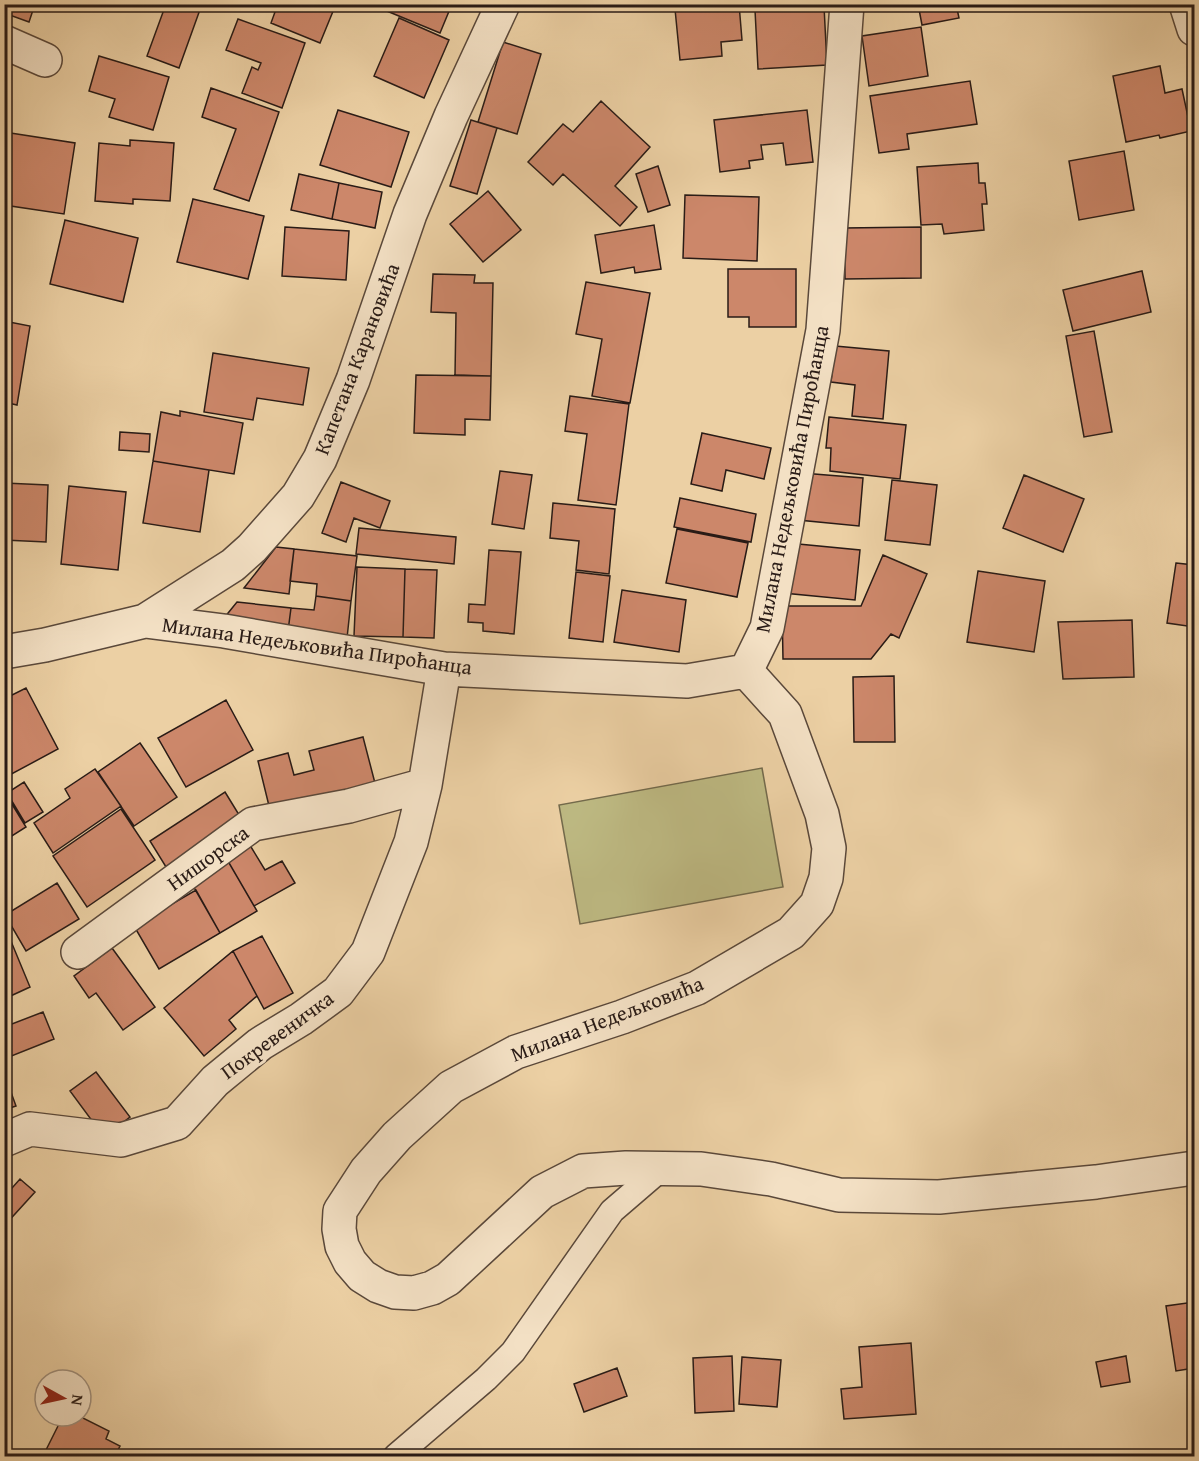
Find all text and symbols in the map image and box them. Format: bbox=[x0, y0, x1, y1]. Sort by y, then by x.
street label: Капетана Карановића bbox=[306, 258, 407, 459]
street label: Милана Недељковића Пироћанца bbox=[746, 322, 837, 635]
street label: Милана Недељковића Пироћанца bbox=[160, 608, 474, 683]
street label: Нишорска bbox=[160, 817, 255, 898]
street label: Милана Недељковића bbox=[506, 967, 708, 1070]
street label: Покревеничка bbox=[214, 983, 340, 1086]
north arrow bbox=[33, 1368, 93, 1428]
text: N bbox=[65, 1393, 90, 1407]

